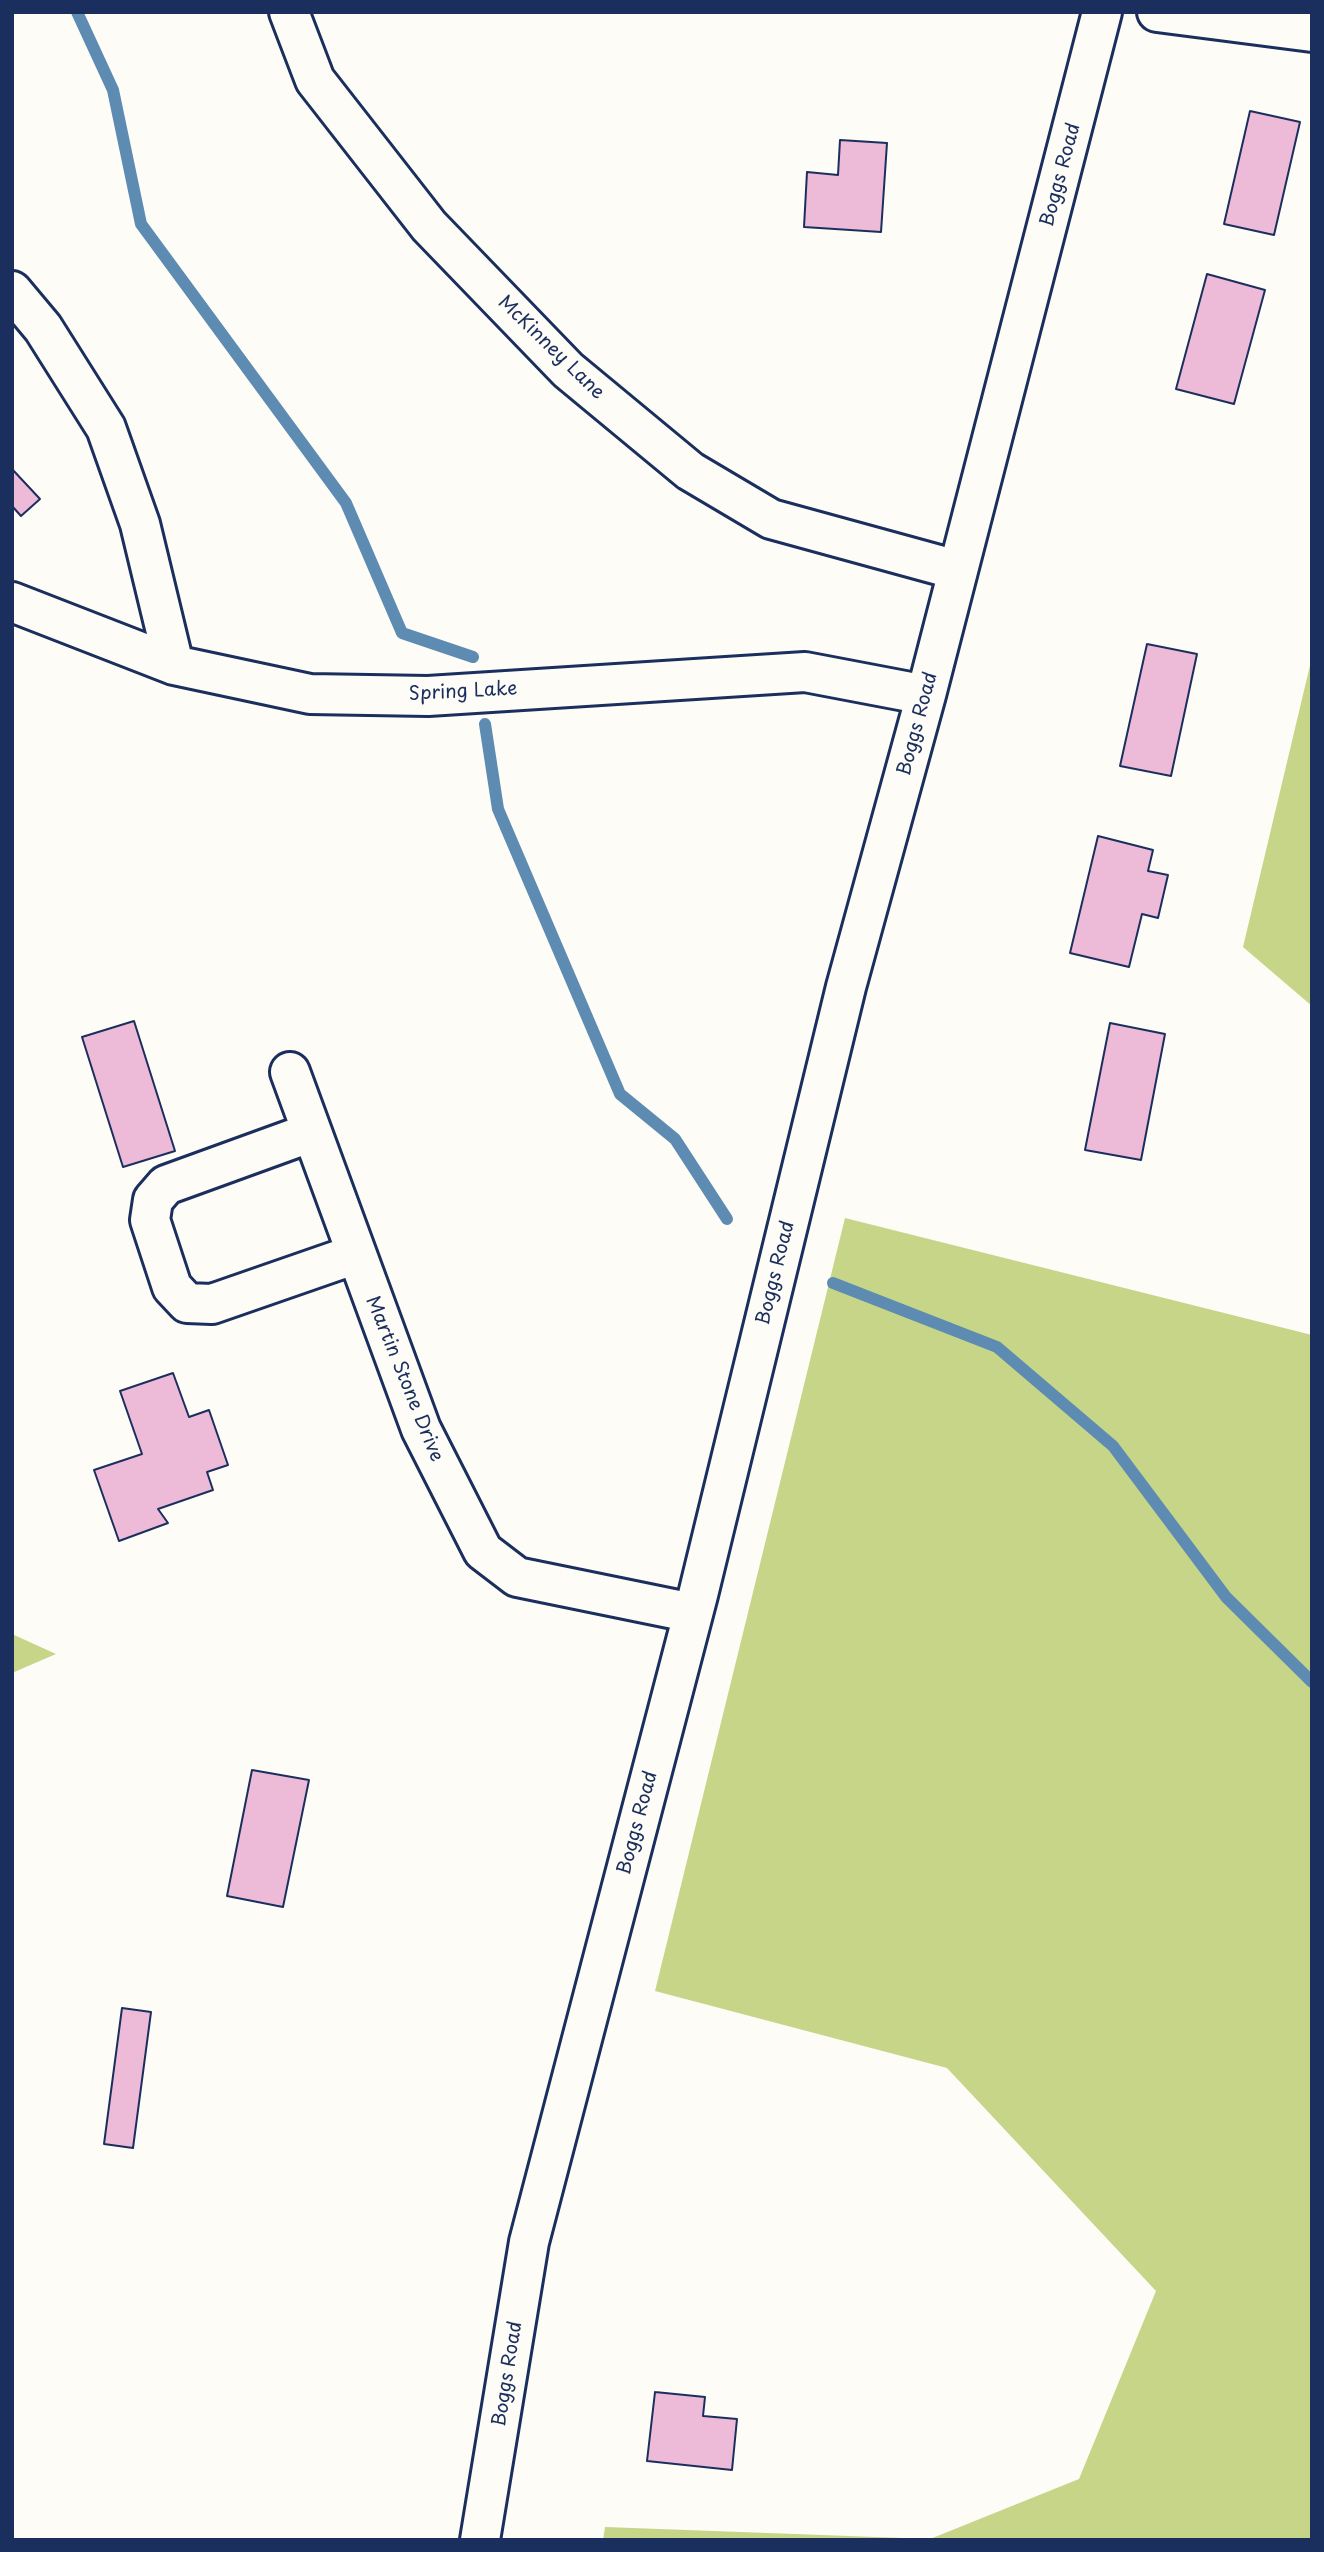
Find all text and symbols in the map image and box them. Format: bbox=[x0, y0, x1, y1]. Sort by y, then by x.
street label: Boggs Road bbox=[1036, 121, 1086, 229]
street label: McKinney Lane bbox=[493, 291, 609, 405]
street label: Boggs Road bbox=[893, 670, 943, 778]
street label: Spring Lake bbox=[408, 678, 518, 706]
street label: Boggs Road bbox=[752, 1219, 800, 1327]
street label: Martin Stone Drive bbox=[360, 1293, 448, 1465]
street label: Boggs Road bbox=[613, 1769, 663, 1877]
street label: Boggs Road bbox=[488, 2320, 528, 2428]

